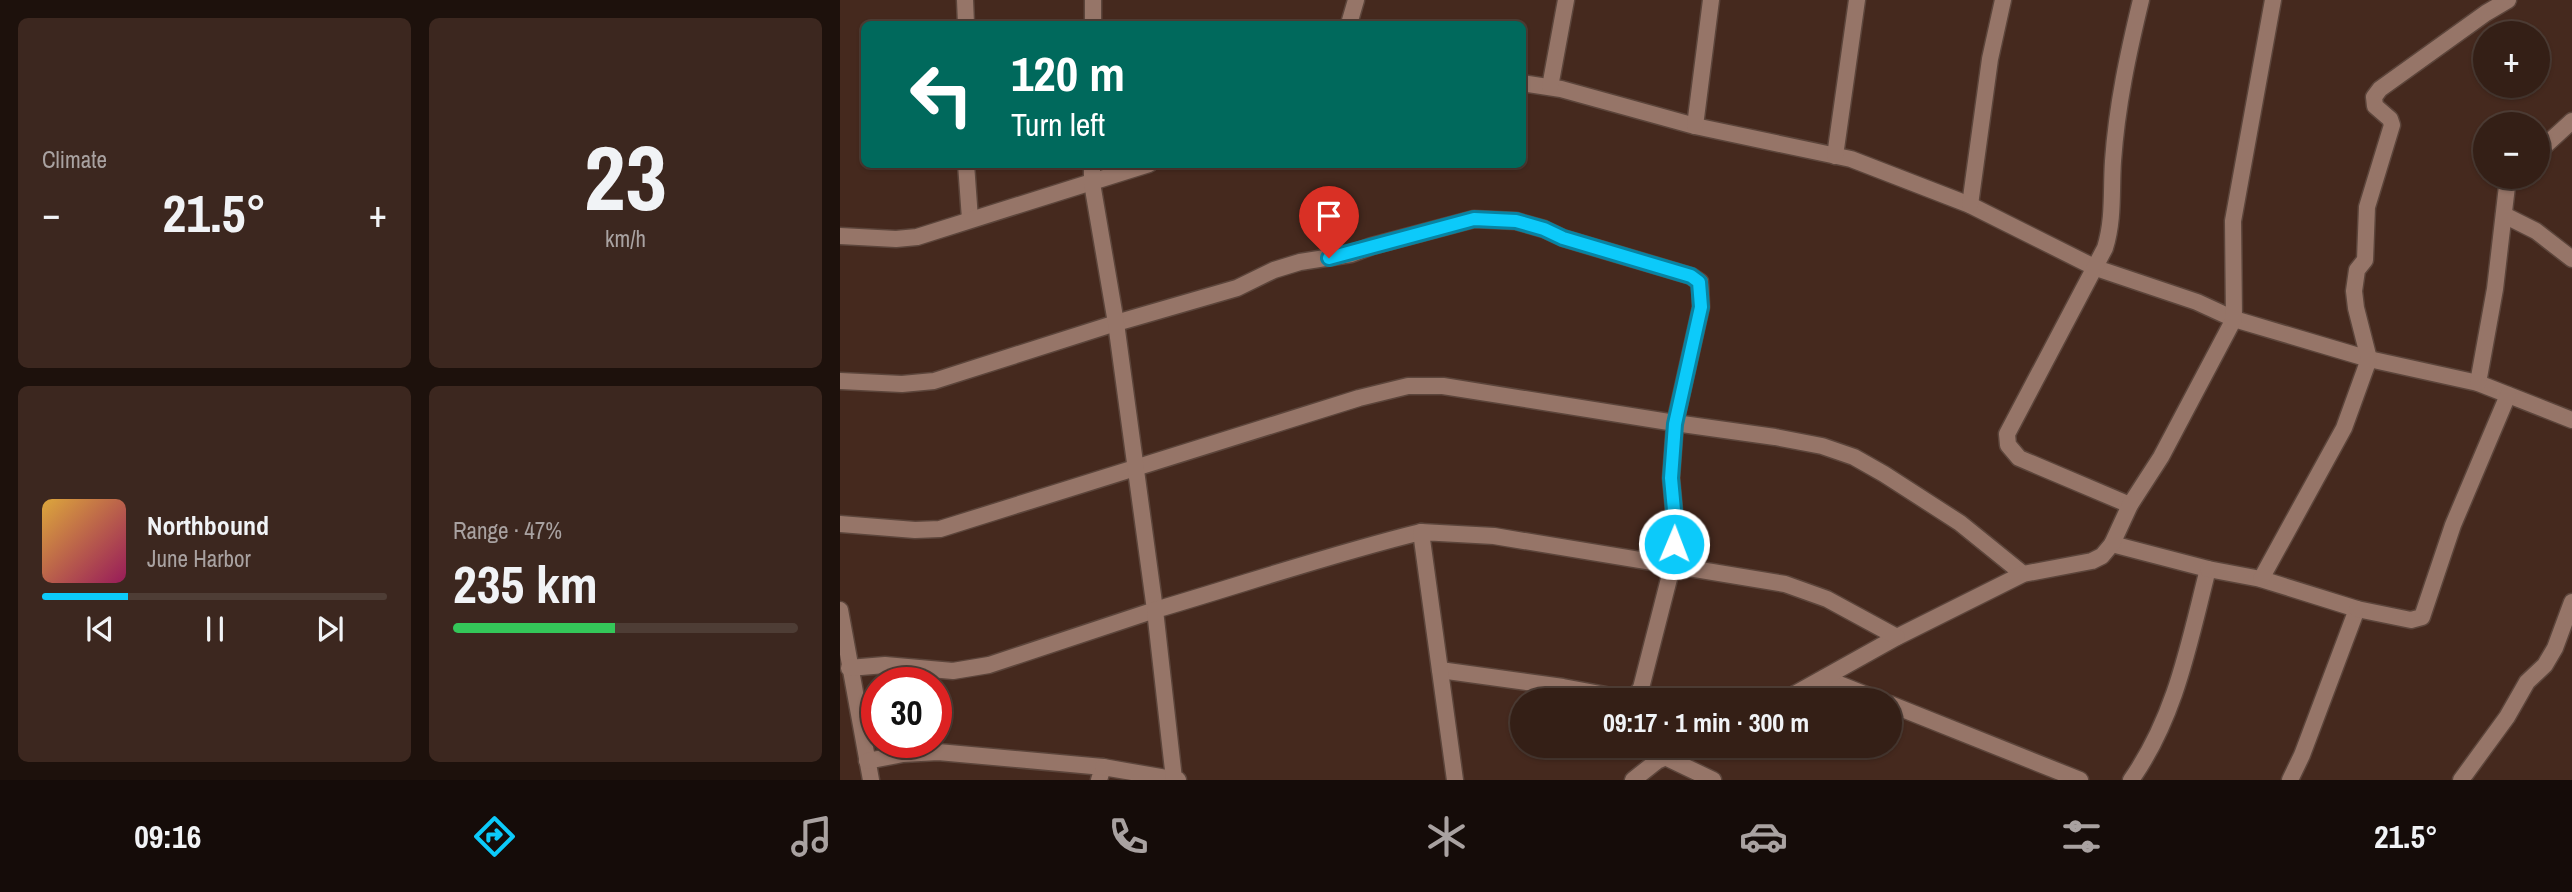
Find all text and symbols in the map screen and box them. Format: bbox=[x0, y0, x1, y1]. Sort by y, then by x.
map controls bbox=[2473, 21, 2550, 189]
button: + bbox=[2473, 21, 2550, 98]
text: 120 m bbox=[1011, 40, 1125, 106]
icon: left bbox=[896, 49, 987, 140]
text: Turn left bbox=[1011, 103, 1105, 146]
button: − bbox=[2473, 112, 2550, 189]
text: 23 bbox=[584, 116, 667, 238]
text: Climate bbox=[42, 144, 107, 175]
text: 21.5° bbox=[163, 178, 266, 248]
pin bbox=[1299, 186, 1359, 258]
text: − bbox=[42, 188, 60, 239]
text: + bbox=[369, 188, 387, 239]
icon: arrive bbox=[1310, 197, 1348, 235]
text: km/h bbox=[605, 223, 646, 254]
position arrow bbox=[1637, 507, 1711, 581]
text: Northbound bbox=[147, 508, 269, 543]
text: Range · 47% bbox=[453, 515, 562, 546]
text: June Harbor bbox=[147, 543, 251, 574]
text: 235 km bbox=[453, 549, 598, 619]
icon: previous bbox=[81, 610, 119, 648]
icon: pause bbox=[196, 610, 234, 648]
icon: next bbox=[311, 610, 349, 648]
speed limit sign: 30 bbox=[861, 667, 952, 758]
text: 09:17 · 1 min · 300 m bbox=[1603, 705, 1809, 740]
icon: directions bbox=[470, 812, 519, 861]
icon: music bbox=[787, 812, 836, 861]
icon: phone bbox=[1104, 812, 1153, 861]
icon: climate bbox=[1422, 812, 1471, 861]
icon: car bbox=[1739, 812, 1788, 861]
icon: filters bbox=[2057, 812, 2106, 861]
text: 09:16 bbox=[134, 815, 201, 858]
text: 21.5° bbox=[2374, 815, 2438, 858]

